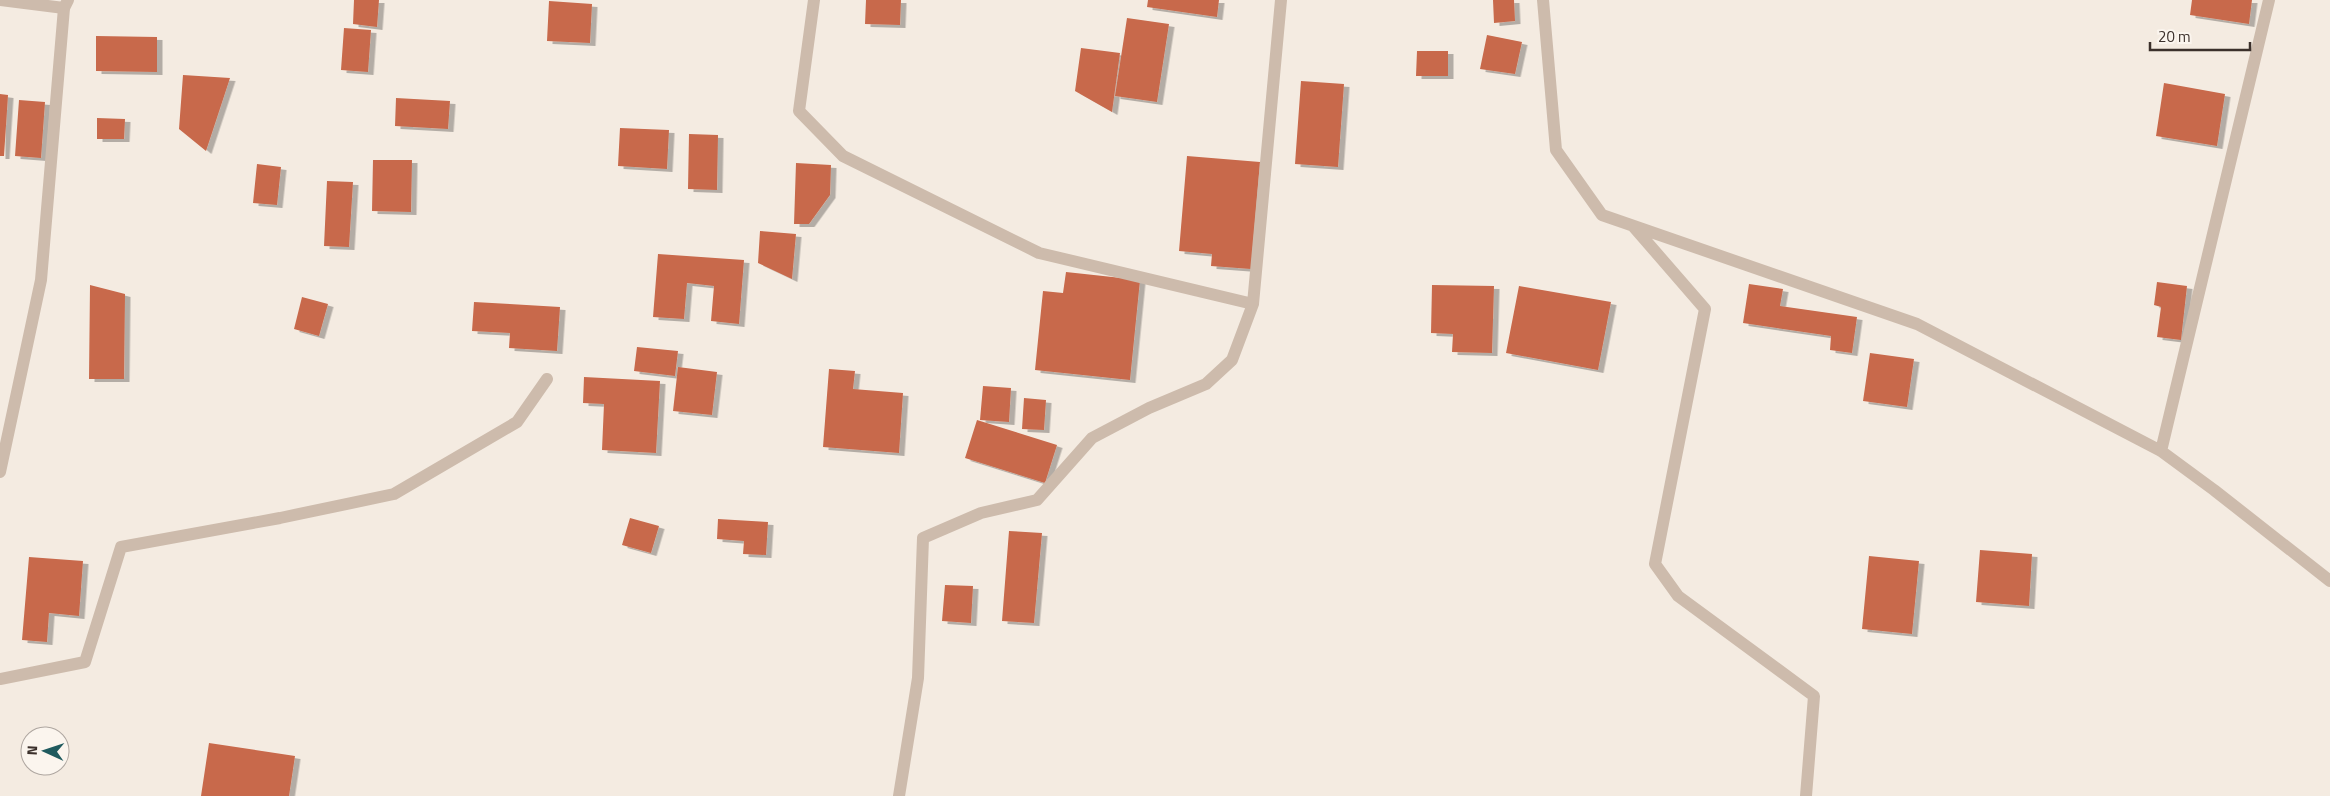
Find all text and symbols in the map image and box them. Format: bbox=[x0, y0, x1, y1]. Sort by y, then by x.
scale bar bbox=[2150, 20, 2250, 52]
text: 20 m bbox=[2158, 25, 2191, 48]
north arrow bbox=[20, 726, 70, 776]
text: N bbox=[21, 745, 42, 756]

